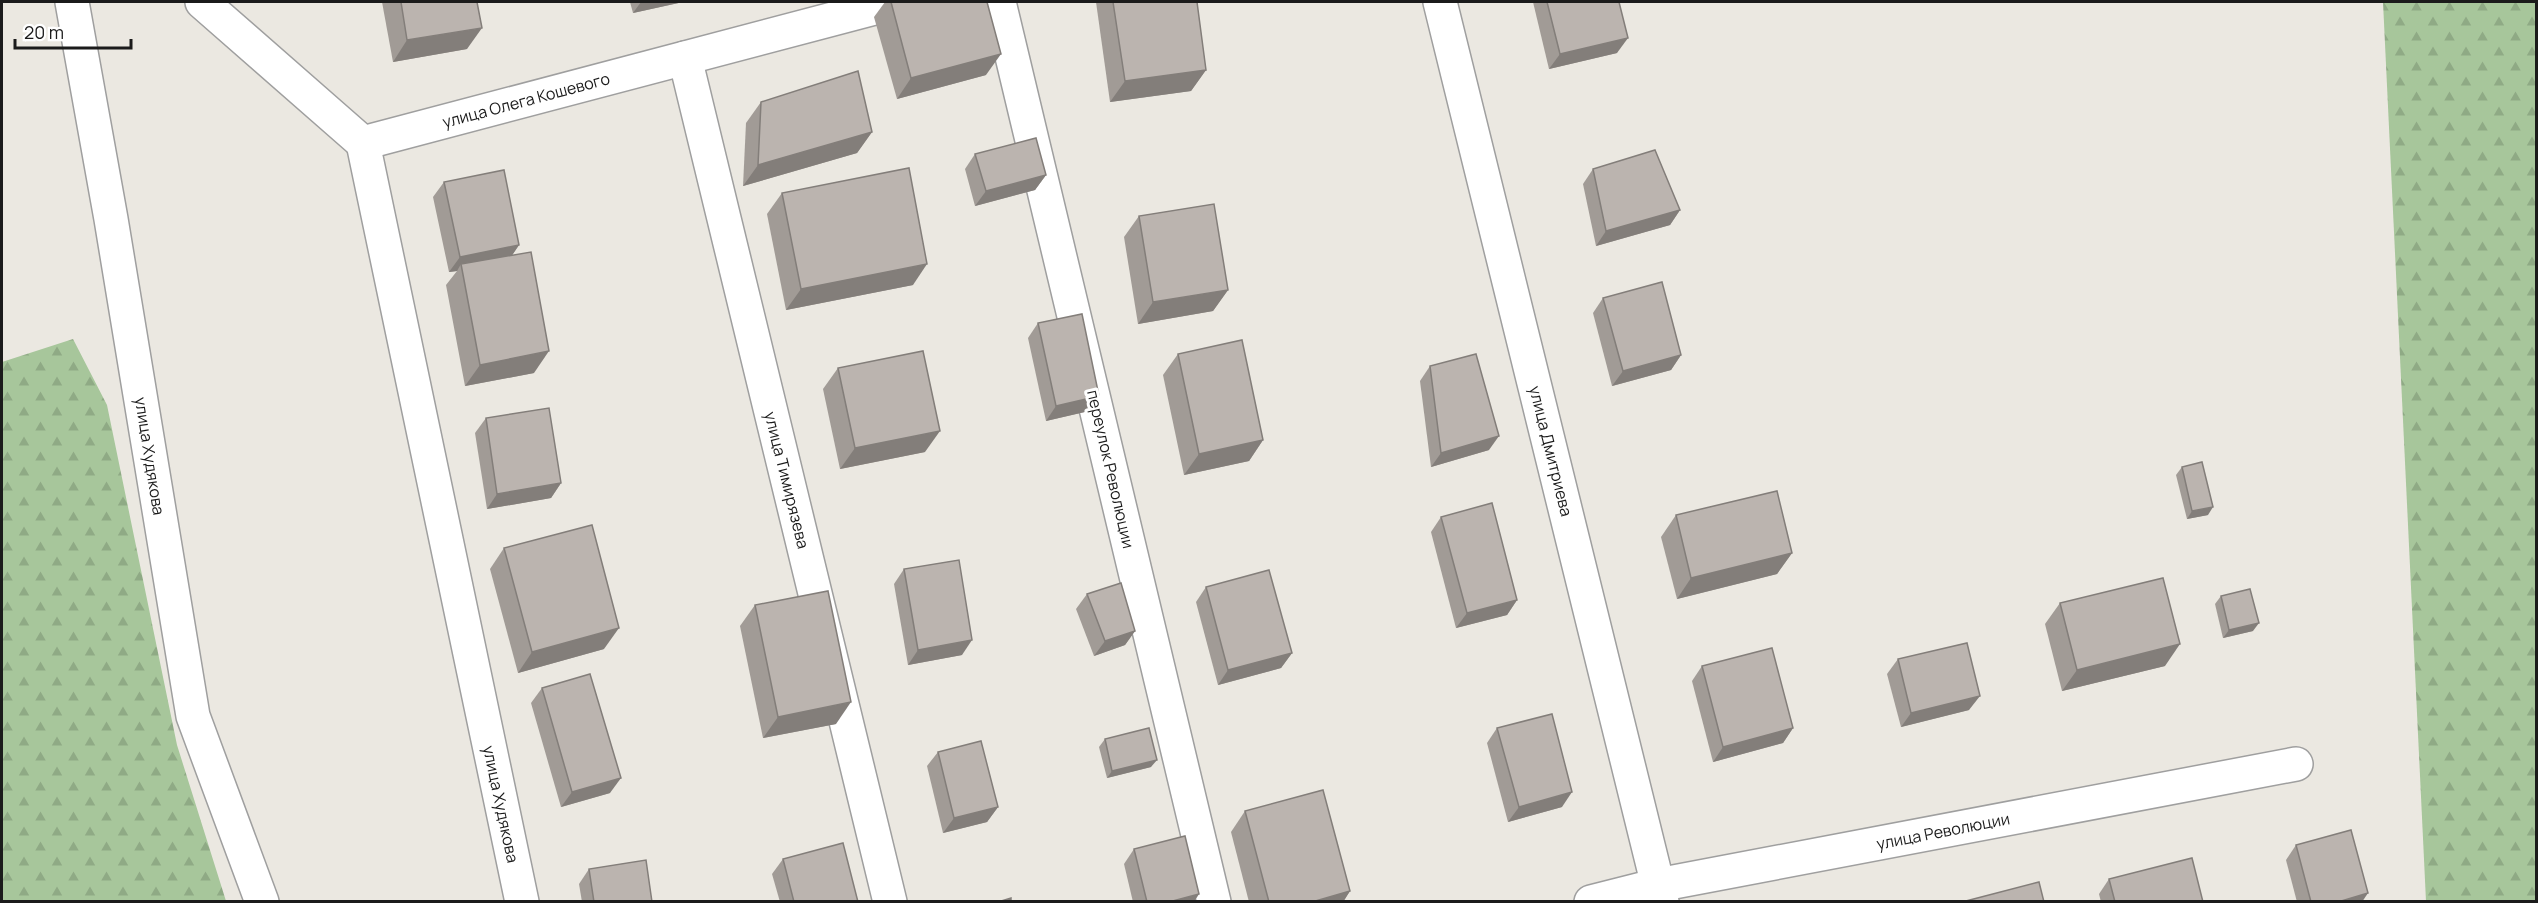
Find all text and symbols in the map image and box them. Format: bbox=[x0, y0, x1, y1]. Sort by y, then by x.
scale bar bbox=[15, 12, 130, 50]
text: 20 m bbox=[24, 20, 64, 44]
street label: улица Олега Кошевого bbox=[440, 67, 612, 133]
street label: улица Дмитриева bbox=[1524, 383, 1578, 519]
street label: переулок Революции bbox=[1082, 388, 1140, 550]
street label: улица Худякова bbox=[130, 395, 170, 517]
street label: улица Тимирязева bbox=[759, 409, 815, 551]
street label: улица Худякова bbox=[478, 743, 524, 865]
street label: улица Революции bbox=[1874, 807, 2012, 855]

